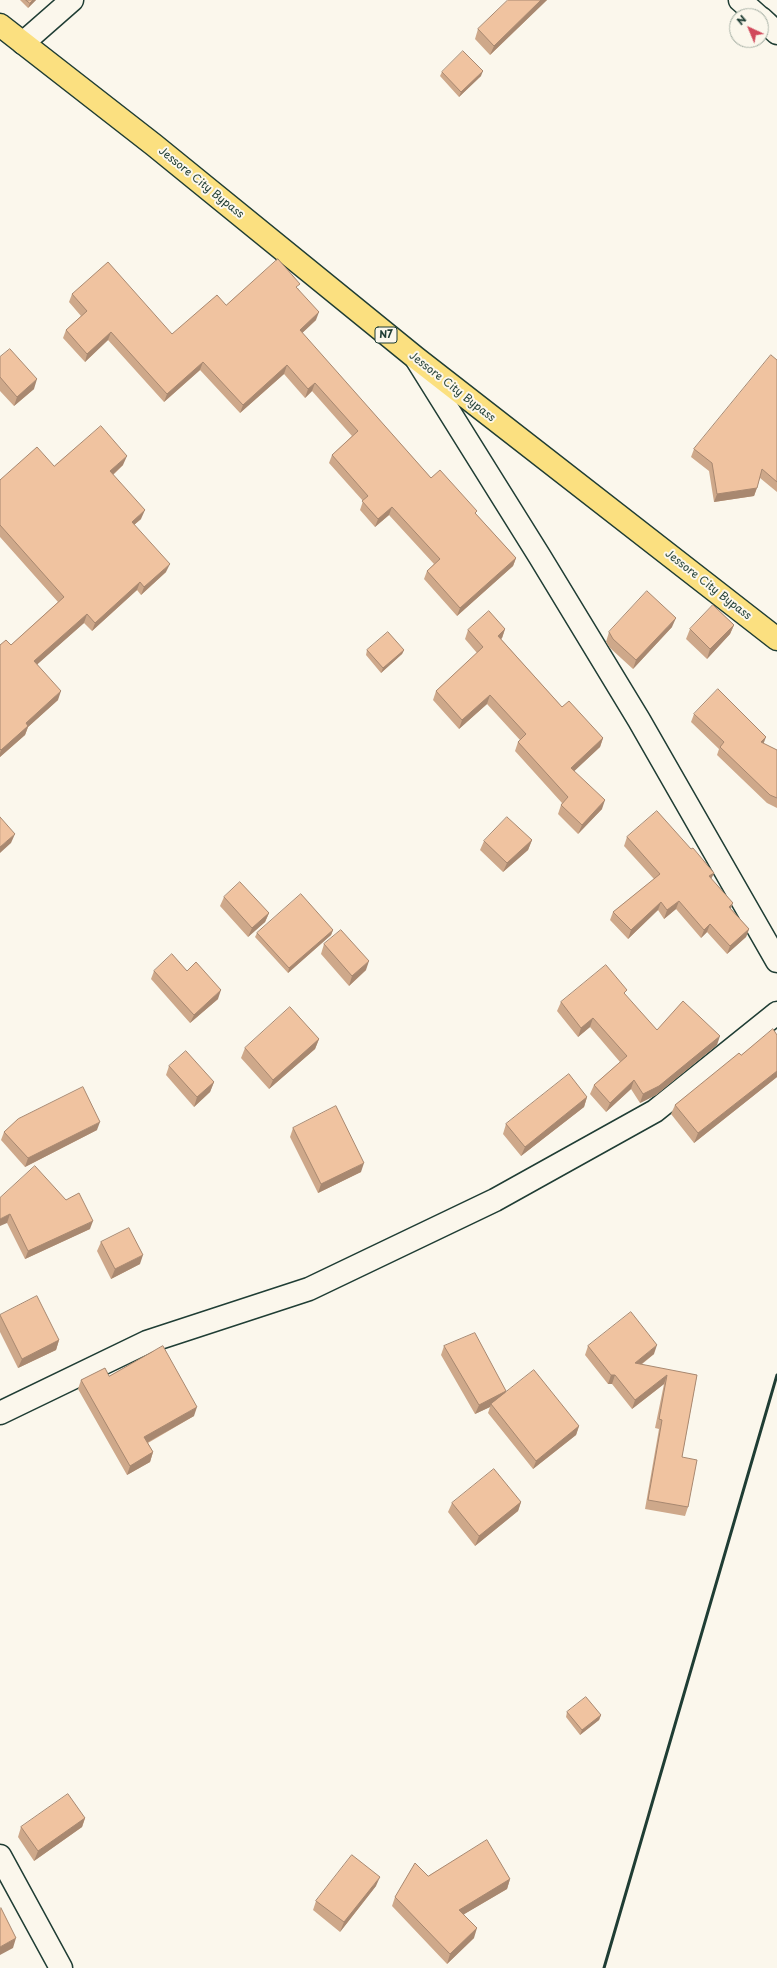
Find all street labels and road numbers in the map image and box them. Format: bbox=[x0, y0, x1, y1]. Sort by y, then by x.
street label: Jessore City Bypass bbox=[156, 145, 246, 221]
road number: N7 bbox=[375, 327, 397, 343]
street label: Jessore City Bypass bbox=[406, 349, 498, 425]
street label: Jessore City Bypass bbox=[662, 547, 754, 623]

